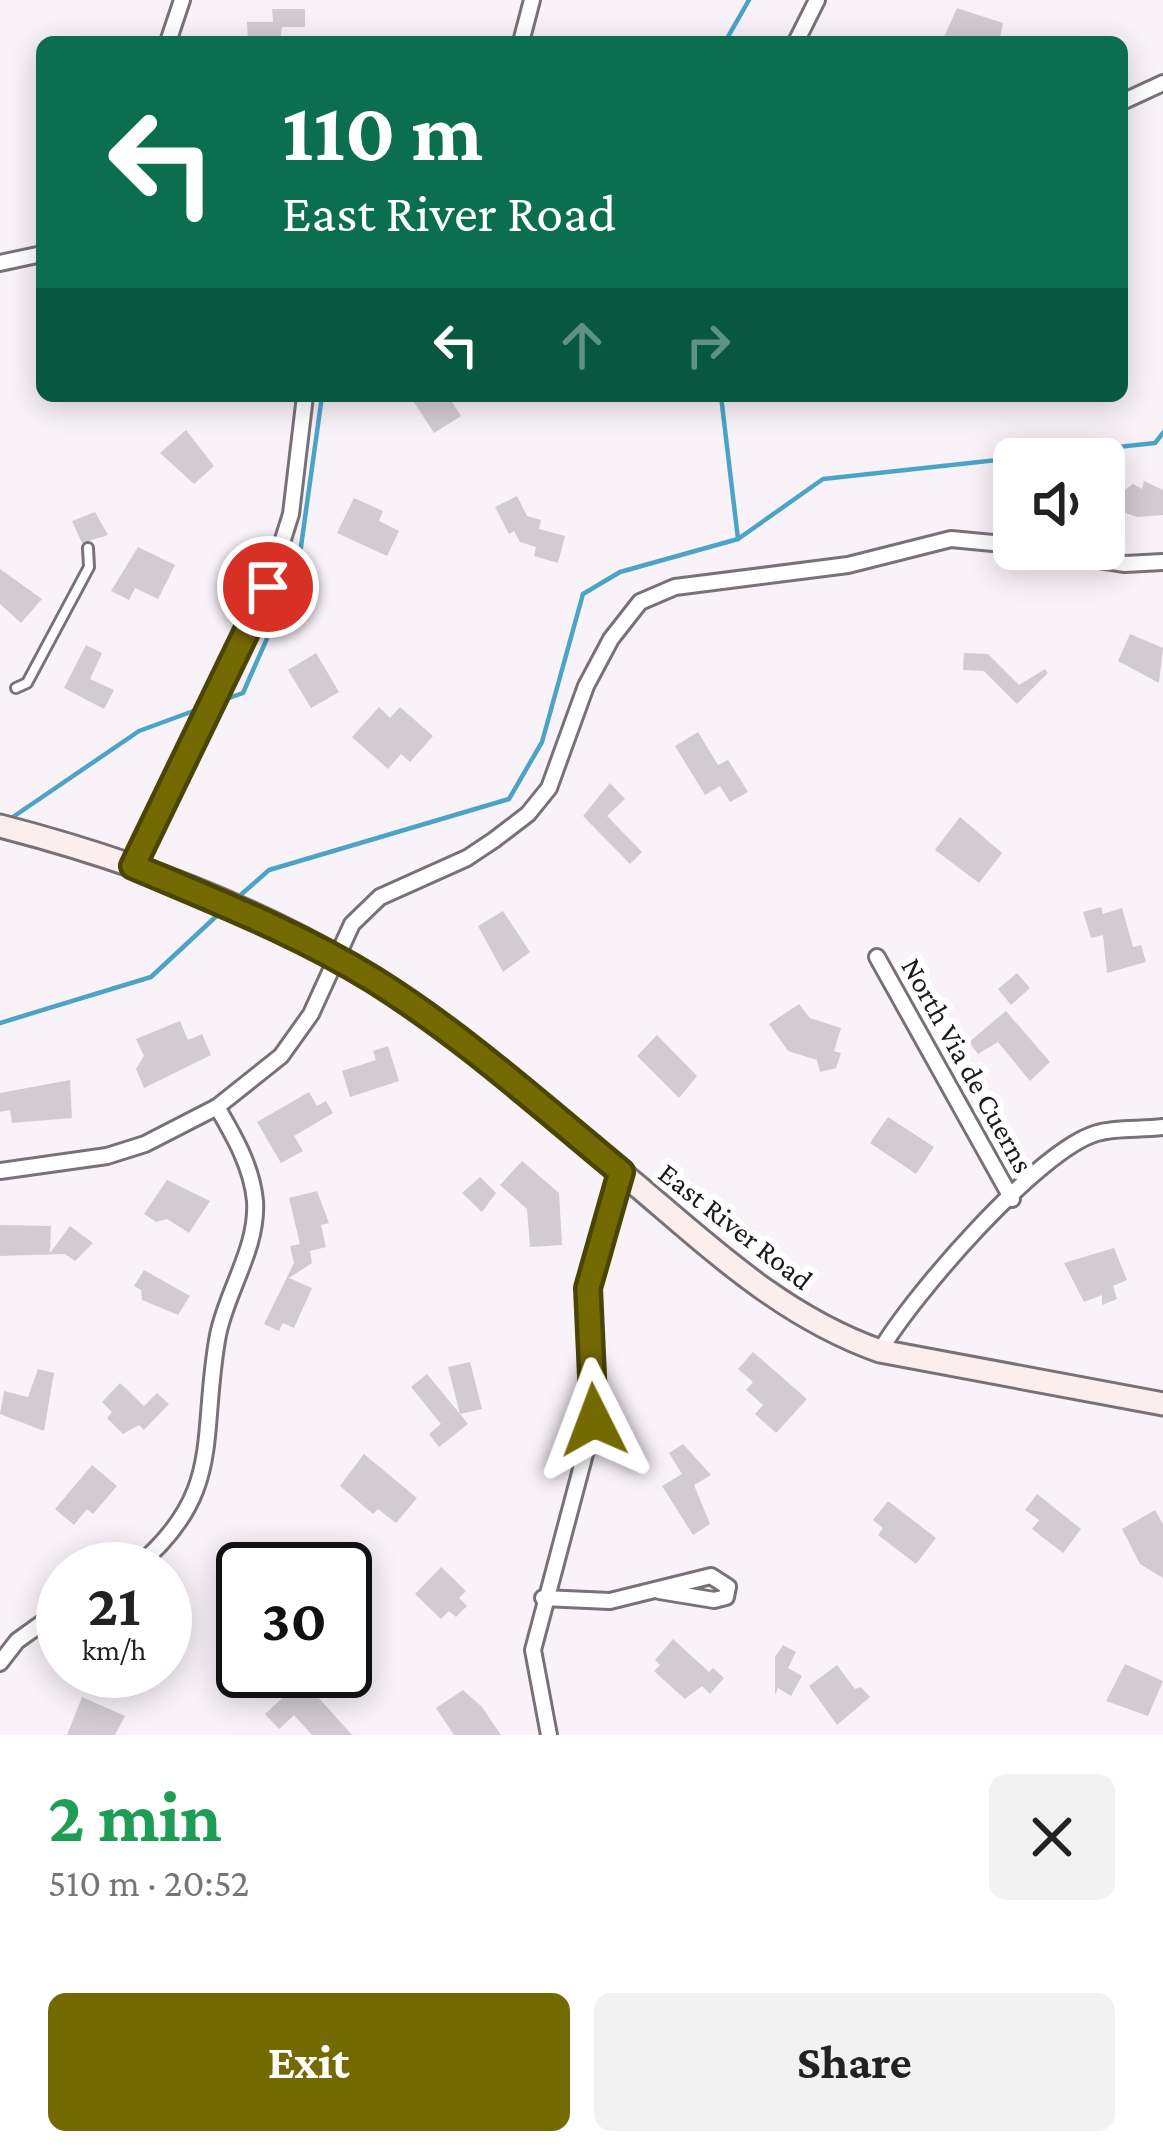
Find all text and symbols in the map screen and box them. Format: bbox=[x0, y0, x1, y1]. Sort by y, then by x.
icon: left bbox=[84, 84, 240, 240]
text: 110 m bbox=[282, 85, 483, 178]
text: East River Road bbox=[282, 183, 617, 243]
icon: left bbox=[423, 312, 489, 378]
icon: ahead bbox=[549, 312, 615, 378]
icon: right bbox=[675, 312, 741, 378]
map controls bbox=[993, 438, 1125, 570]
button: sound bbox=[993, 438, 1125, 570]
pin bbox=[217, 536, 319, 638]
icon: arrive bbox=[235, 554, 301, 620]
street label: North Via de Cuerns bbox=[895, 952, 1041, 1178]
street label: East River Road bbox=[653, 1156, 820, 1296]
position arrow bbox=[531, 1357, 657, 1483]
speed limit sign: 30 bbox=[216, 1542, 372, 1698]
text: 21 bbox=[87, 1571, 141, 1638]
text: km/h bbox=[82, 1633, 146, 1666]
button: close bbox=[989, 1774, 1115, 1900]
text: 2 min bbox=[48, 1776, 222, 1856]
text: 510 m · 20:52 bbox=[48, 1861, 249, 1904]
button: Exit bbox=[48, 1993, 570, 2131]
button: Share bbox=[594, 1993, 1115, 2131]

